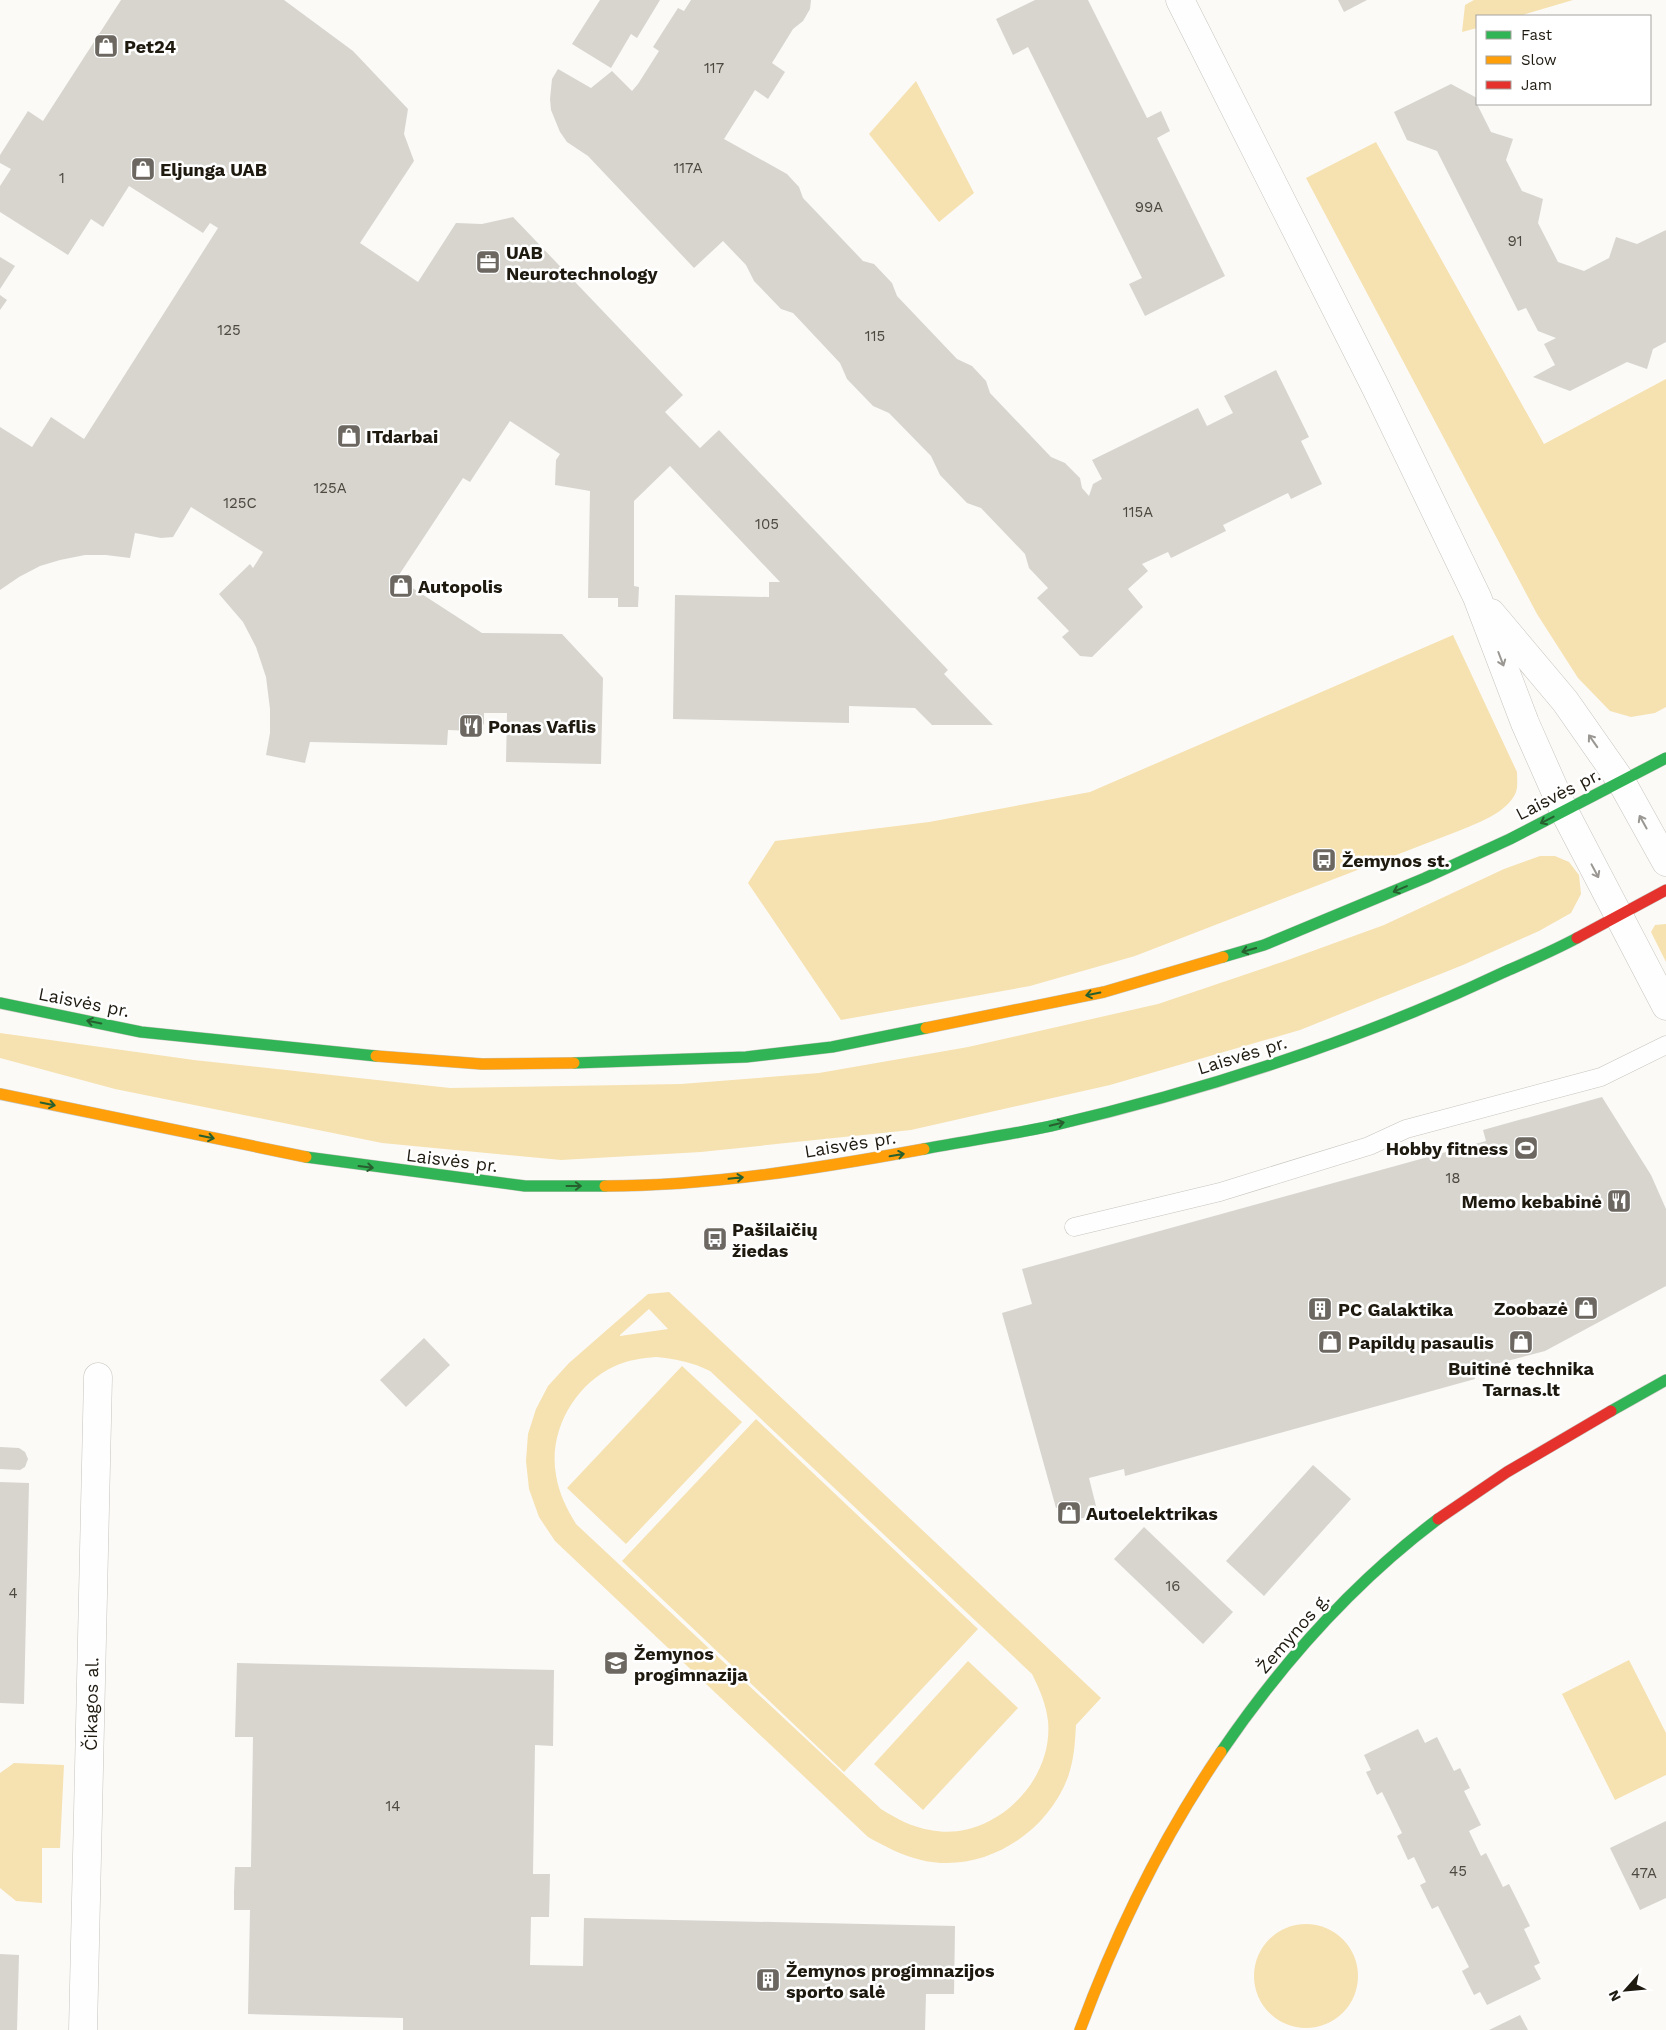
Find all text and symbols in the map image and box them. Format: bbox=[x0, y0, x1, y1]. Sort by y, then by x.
legend bbox=[1476, 15, 1651, 105]
text: Fast bbox=[1521, 26, 1553, 44]
shop icon: Pet24 bbox=[93, 33, 119, 59]
place label: Pet24 bbox=[124, 36, 176, 57]
text: Slow bbox=[1521, 51, 1557, 69]
house number: 117 bbox=[704, 59, 724, 77]
text: Jam bbox=[1521, 76, 1552, 94]
shop icon: Eljunga UAB bbox=[130, 156, 156, 182]
place label: Eljunga UAB bbox=[160, 159, 267, 180]
house number: 117A bbox=[673, 159, 703, 177]
house number: 1 bbox=[59, 169, 65, 187]
house number: 99A bbox=[1135, 198, 1163, 216]
house number: 91 bbox=[1507, 232, 1523, 250]
place label: UAB Neurotechnology bbox=[506, 242, 658, 284]
office icon: UAB Neurotechnology bbox=[475, 249, 501, 275]
house number: 125 bbox=[217, 321, 241, 339]
house number: 115 bbox=[865, 327, 885, 345]
shop icon: ITdarbai bbox=[336, 423, 362, 449]
place label: ITdarbai bbox=[366, 426, 438, 447]
house number: 125A bbox=[313, 479, 347, 497]
house number: 125C bbox=[223, 494, 257, 512]
house number: 115A bbox=[1123, 503, 1153, 521]
house number: 105 bbox=[755, 515, 779, 533]
shop icon: Autopolis bbox=[388, 573, 414, 599]
place label: Autopolis bbox=[418, 576, 503, 597]
one-way arrow bbox=[1497, 651, 1506, 666]
restaurant icon: Ponas Vaflis bbox=[458, 713, 484, 739]
place label: Ponas Vaflis bbox=[488, 716, 597, 737]
one-way arrow bbox=[1588, 734, 1598, 748]
street label: Laisvės pr. bbox=[1512, 764, 1604, 824]
one-way arrow bbox=[1539, 815, 1554, 825]
one-way arrow bbox=[1638, 815, 1648, 829]
bus stop icon: Žemynos st. bbox=[1311, 847, 1337, 873]
place label: Žemynos st. bbox=[1342, 850, 1450, 871]
one-way arrow bbox=[1591, 863, 1600, 878]
one-way arrow bbox=[1392, 885, 1407, 894]
one-way arrow bbox=[1241, 945, 1257, 955]
street label: Laisvės pr. bbox=[37, 983, 131, 1021]
one-way arrow bbox=[1085, 990, 1101, 1000]
one-way arrow bbox=[86, 1017, 102, 1026]
street label: Laisvės pr. bbox=[1195, 1031, 1289, 1079]
one-way arrow bbox=[39, 1099, 55, 1109]
one-way arrow bbox=[1048, 1119, 1064, 1128]
street label: Laisvės pr. bbox=[803, 1126, 897, 1162]
one-way arrow bbox=[198, 1132, 214, 1142]
sports icon: Hobby fitness bbox=[1513, 1135, 1539, 1161]
place label: Hobby fitness bbox=[1386, 1138, 1508, 1159]
street label: Laisvės pr. bbox=[405, 1144, 499, 1176]
one-way arrow bbox=[889, 1149, 905, 1159]
one-way arrow bbox=[358, 1162, 374, 1172]
house number: 18 bbox=[1445, 1169, 1461, 1187]
one-way arrow bbox=[728, 1173, 744, 1183]
one-way arrow bbox=[566, 1181, 582, 1191]
restaurant icon: Memo kebabinė bbox=[1606, 1188, 1632, 1214]
place label: Memo kebabinė bbox=[1462, 1191, 1602, 1212]
place label: Pašilaičių žiedas bbox=[732, 1219, 818, 1261]
bus stop icon: Pašilaičių žiedas bbox=[702, 1226, 728, 1252]
shop icon: Zoobazė bbox=[1573, 1295, 1599, 1321]
building icon: PC Galaktika bbox=[1307, 1296, 1333, 1322]
place label: Zoobazė bbox=[1494, 1298, 1568, 1319]
place label: PC Galaktika bbox=[1338, 1299, 1454, 1320]
shop icon: Papildų pasaulis bbox=[1317, 1329, 1343, 1355]
shop icon: Buitinė technika Tarnas.lt bbox=[1508, 1329, 1534, 1355]
place label: Papildų pasaulis bbox=[1348, 1332, 1494, 1353]
place label: Buitinė technika Tarnas.lt bbox=[1448, 1358, 1595, 1400]
shop icon: Autoelektrikas bbox=[1056, 1500, 1082, 1526]
place label: Autoelektrikas bbox=[1086, 1503, 1218, 1524]
house number: 16 bbox=[1166, 1577, 1180, 1595]
house number: 4 bbox=[8, 1584, 18, 1602]
street label: Žemynos g. bbox=[1252, 1589, 1334, 1677]
place label: Žemynos progimnazija bbox=[634, 1643, 748, 1685]
school or university icon: Žemynos progimnazija bbox=[603, 1650, 629, 1676]
street label: Čikagos al. bbox=[80, 1657, 102, 1751]
house number: 14 bbox=[385, 1797, 401, 1815]
house number: 45 bbox=[1449, 1862, 1467, 1880]
house number: 47A bbox=[1631, 1864, 1657, 1882]
place label: Žemynos progimnazijos sporto salė bbox=[786, 1960, 995, 2002]
north arrow bbox=[1601, 1965, 1651, 2015]
building icon: Žemynos progimnazijos sporto salė bbox=[755, 1967, 781, 1993]
text: N bbox=[1605, 1988, 1624, 2004]

